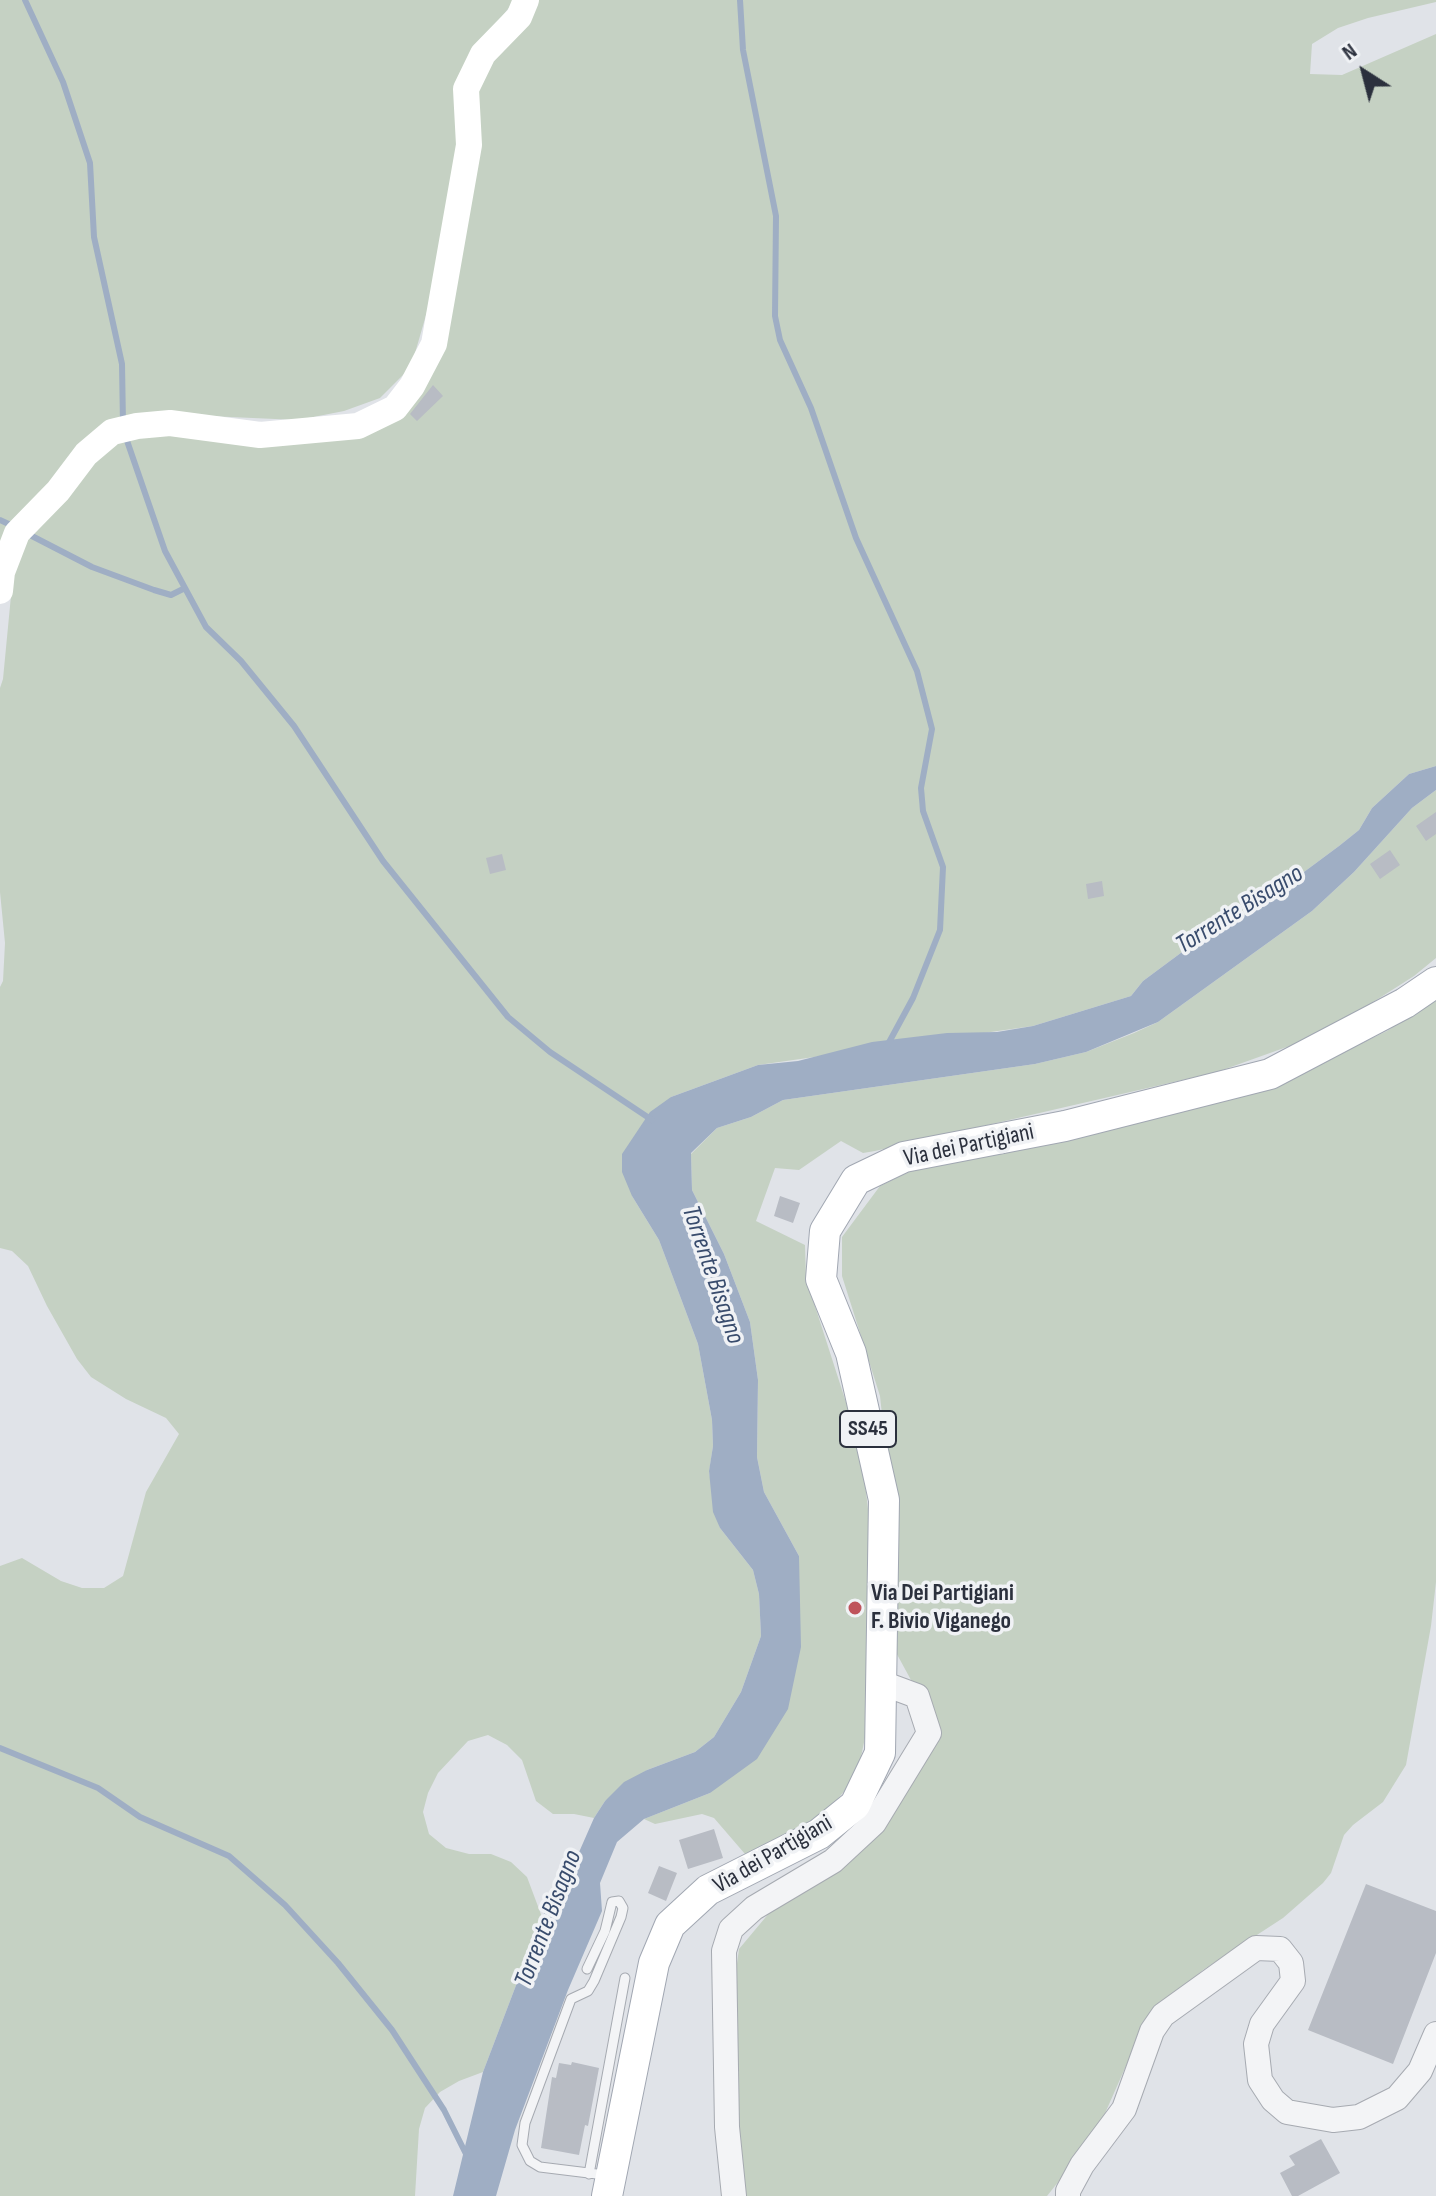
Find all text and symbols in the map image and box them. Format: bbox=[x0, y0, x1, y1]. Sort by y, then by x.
north arrow bbox=[1324, 32, 1404, 112]
text: N bbox=[1337, 38, 1362, 67]
water label: Torrente Bisagno bbox=[1171, 859, 1309, 961]
street label: Via dei Partigiani bbox=[901, 1118, 1037, 1174]
water label: Torrente Bisagno bbox=[674, 1202, 750, 1348]
road number: SS45 bbox=[840, 1411, 896, 1447]
place label: Via Dei Partigiani F. Bivio Viganego bbox=[871, 1580, 1014, 1636]
marker: Via Dei Partigiani F. Bivio Viganego bbox=[846, 1599, 864, 1617]
street label: Via dei Partigiani bbox=[709, 1809, 837, 1901]
water label: Torrente Bisagno bbox=[509, 1846, 589, 1992]

